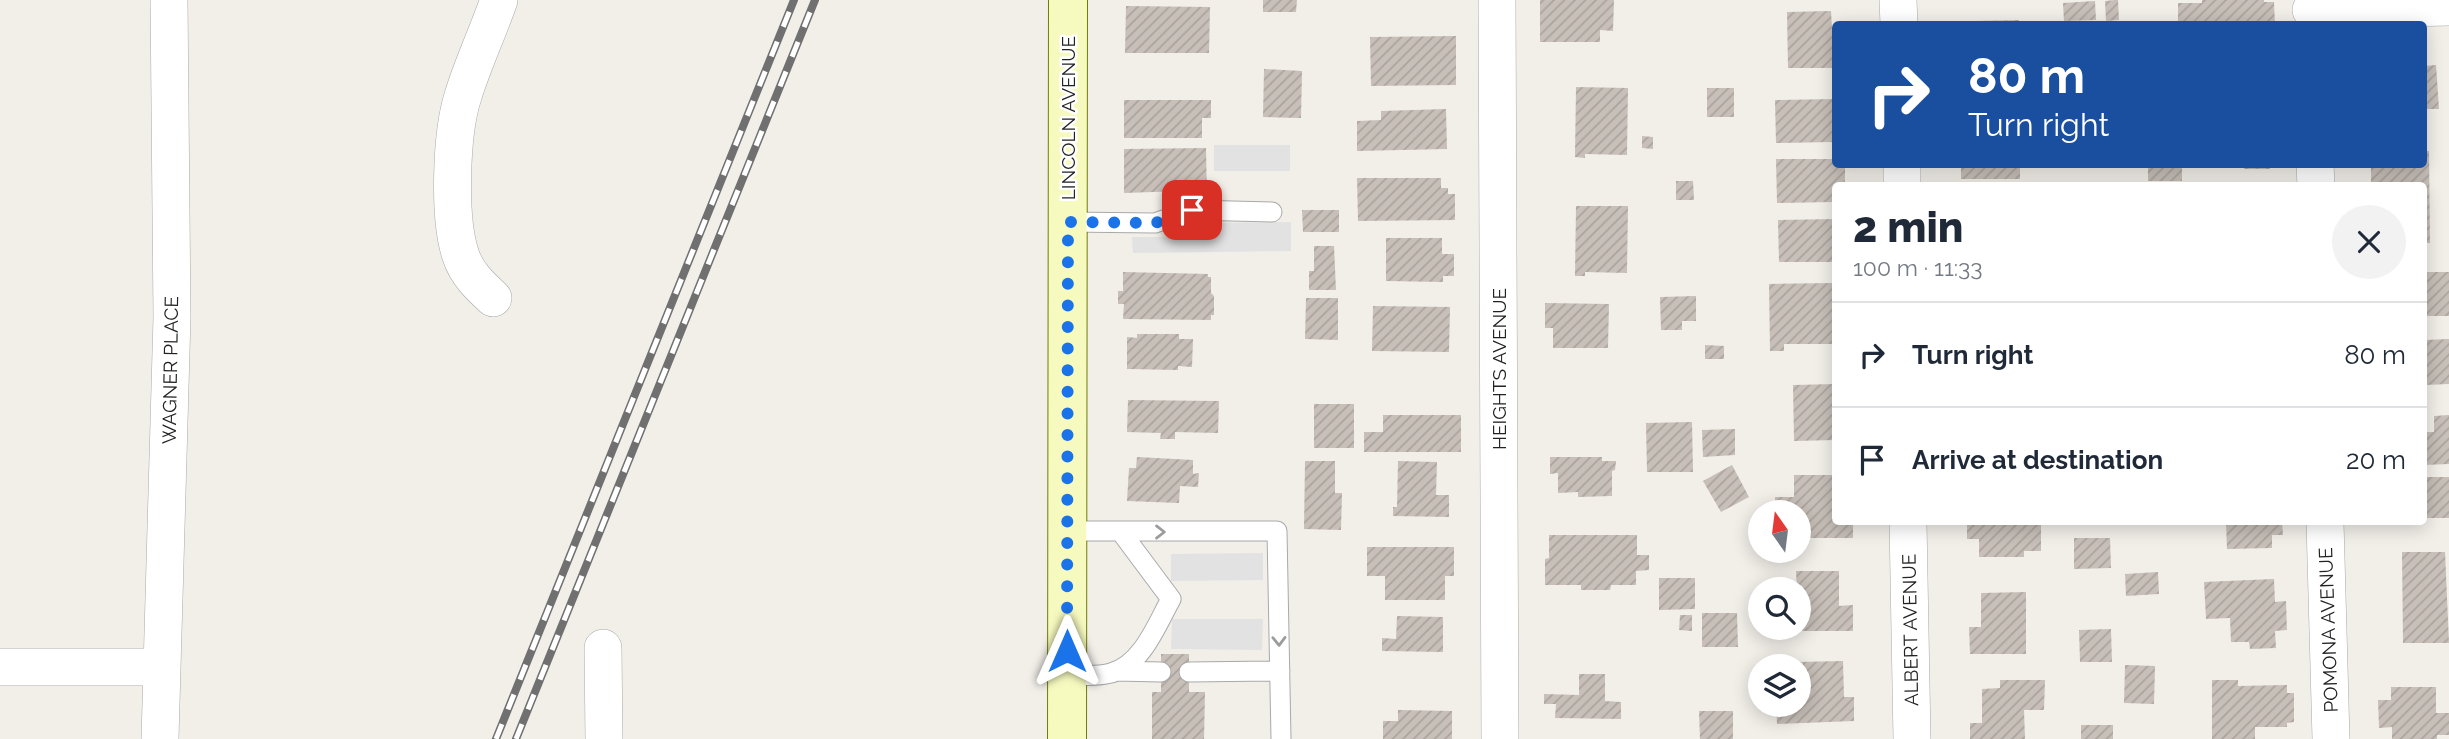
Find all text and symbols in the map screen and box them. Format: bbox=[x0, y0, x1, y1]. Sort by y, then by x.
street label: LINCOLN AVENUE bbox=[1057, 36, 1079, 200]
text: 80 m bbox=[1968, 47, 2085, 104]
icon: right bbox=[1853, 49, 1944, 140]
text: Turn right bbox=[1968, 106, 2109, 143]
pin bbox=[1162, 180, 1222, 240]
icon: arrive bbox=[1173, 191, 1211, 229]
text: 2 min bbox=[1853, 203, 1963, 252]
button: close bbox=[2332, 205, 2406, 279]
text: 100 m · 11:33 bbox=[1853, 254, 1983, 281]
street label: HEIGHTS AVENUE bbox=[1488, 288, 1510, 450]
street label: WAGNER PLACE bbox=[158, 296, 182, 444]
icon: right bbox=[1853, 336, 1891, 374]
text: Turn right bbox=[1912, 340, 2033, 370]
text: 80 m bbox=[2344, 340, 2406, 370]
icon: arrive bbox=[1853, 441, 1891, 479]
text: Arrive at destination bbox=[1912, 445, 2163, 475]
text: 20 m bbox=[2346, 445, 2406, 475]
north arrow bbox=[1748, 500, 1811, 564]
map controls bbox=[1748, 500, 1811, 717]
one-way arrow bbox=[1155, 524, 1166, 540]
street label: POMONA AVENUE bbox=[2314, 547, 2342, 713]
street label: ALBERT AVENUE bbox=[1898, 554, 1922, 706]
button: search bbox=[1748, 577, 1811, 640]
position arrow bbox=[1030, 614, 1104, 688]
one-way arrow bbox=[1271, 637, 1287, 647]
button: layers bbox=[1748, 654, 1811, 717]

